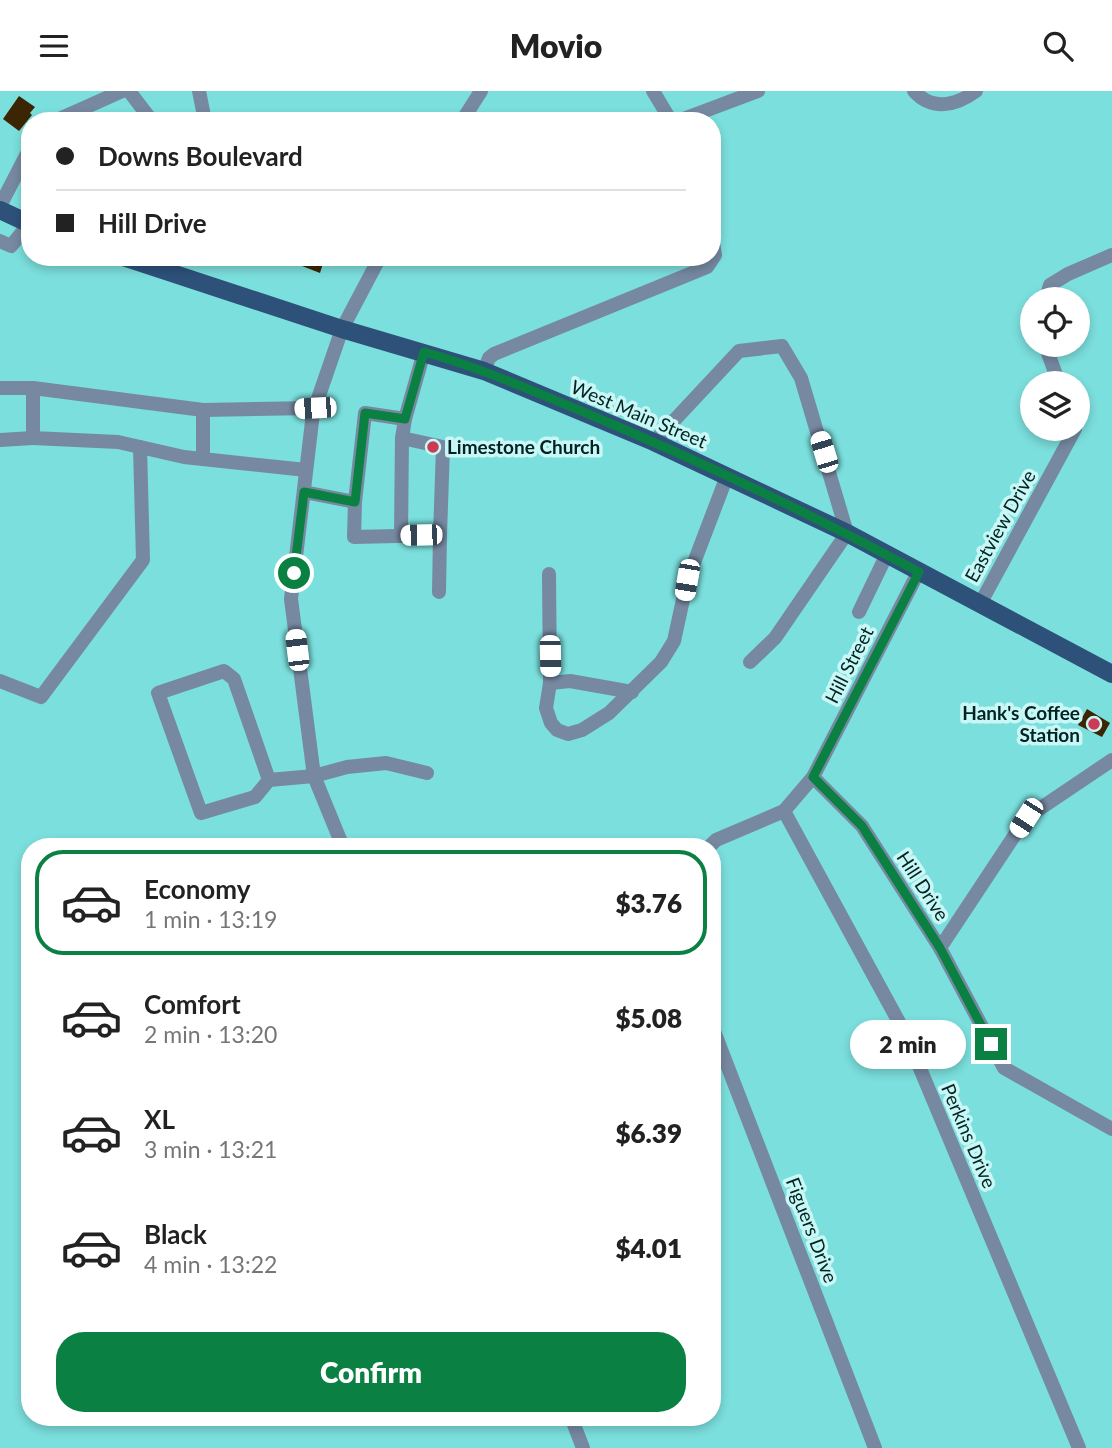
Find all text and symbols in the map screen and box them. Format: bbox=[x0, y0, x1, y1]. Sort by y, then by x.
text: Movio bbox=[510, 26, 602, 65]
icon: menu bbox=[35, 27, 73, 65]
icon: search bbox=[1039, 27, 1077, 65]
text: Downs Boulevard bbox=[98, 140, 303, 172]
text: Hill Drive bbox=[98, 207, 207, 239]
map controls bbox=[1020, 287, 1090, 441]
button: locate bbox=[1020, 287, 1090, 357]
button: layers bbox=[1020, 371, 1090, 441]
street label: West Main Street bbox=[568, 375, 711, 453]
car bbox=[294, 396, 337, 420]
car bbox=[808, 429, 841, 475]
place label: Limestone Church bbox=[447, 435, 600, 458]
marker: Limestone Church bbox=[425, 439, 441, 455]
street label: Eastview Drive bbox=[959, 466, 1040, 586]
car bbox=[400, 524, 443, 546]
route start bbox=[278, 557, 310, 589]
car bbox=[674, 557, 701, 603]
street label: Hill Street bbox=[820, 623, 878, 707]
car bbox=[285, 628, 310, 672]
car bbox=[540, 635, 561, 677]
place label: Hank's Coffee Station bbox=[962, 701, 1080, 746]
marker: Hank's Coffee Station bbox=[1086, 716, 1102, 732]
car bbox=[1006, 795, 1047, 841]
street label: Hill Drive bbox=[893, 847, 954, 925]
icon: car bbox=[60, 871, 123, 934]
text: Economy bbox=[144, 873, 250, 905]
text: $3.76 bbox=[615, 887, 682, 919]
text: 1 min · 13:19 bbox=[144, 905, 277, 933]
icon: car bbox=[60, 986, 123, 1049]
text: Comfort bbox=[144, 988, 241, 1020]
text: $5.08 bbox=[615, 1002, 682, 1034]
callout: 2 min bbox=[851, 1019, 967, 1069]
text: 2 min · 13:20 bbox=[144, 1020, 277, 1048]
route end bbox=[975, 1028, 1007, 1060]
text: 2 min bbox=[879, 1030, 937, 1058]
street label: Perkins Drive bbox=[937, 1080, 1002, 1191]
icon: car bbox=[60, 1101, 123, 1164]
text: XL bbox=[144, 1103, 175, 1135]
text: $6.39 bbox=[615, 1117, 682, 1149]
text: 3 min · 13:21 bbox=[144, 1135, 277, 1163]
street label: Figuers Drive bbox=[782, 1174, 843, 1286]
icon: car bbox=[60, 1216, 123, 1279]
text: Black bbox=[144, 1218, 207, 1250]
text: $4.01 bbox=[615, 1232, 682, 1264]
text: 4 min · 13:22 bbox=[144, 1250, 277, 1278]
button: Confirm bbox=[56, 1332, 686, 1412]

